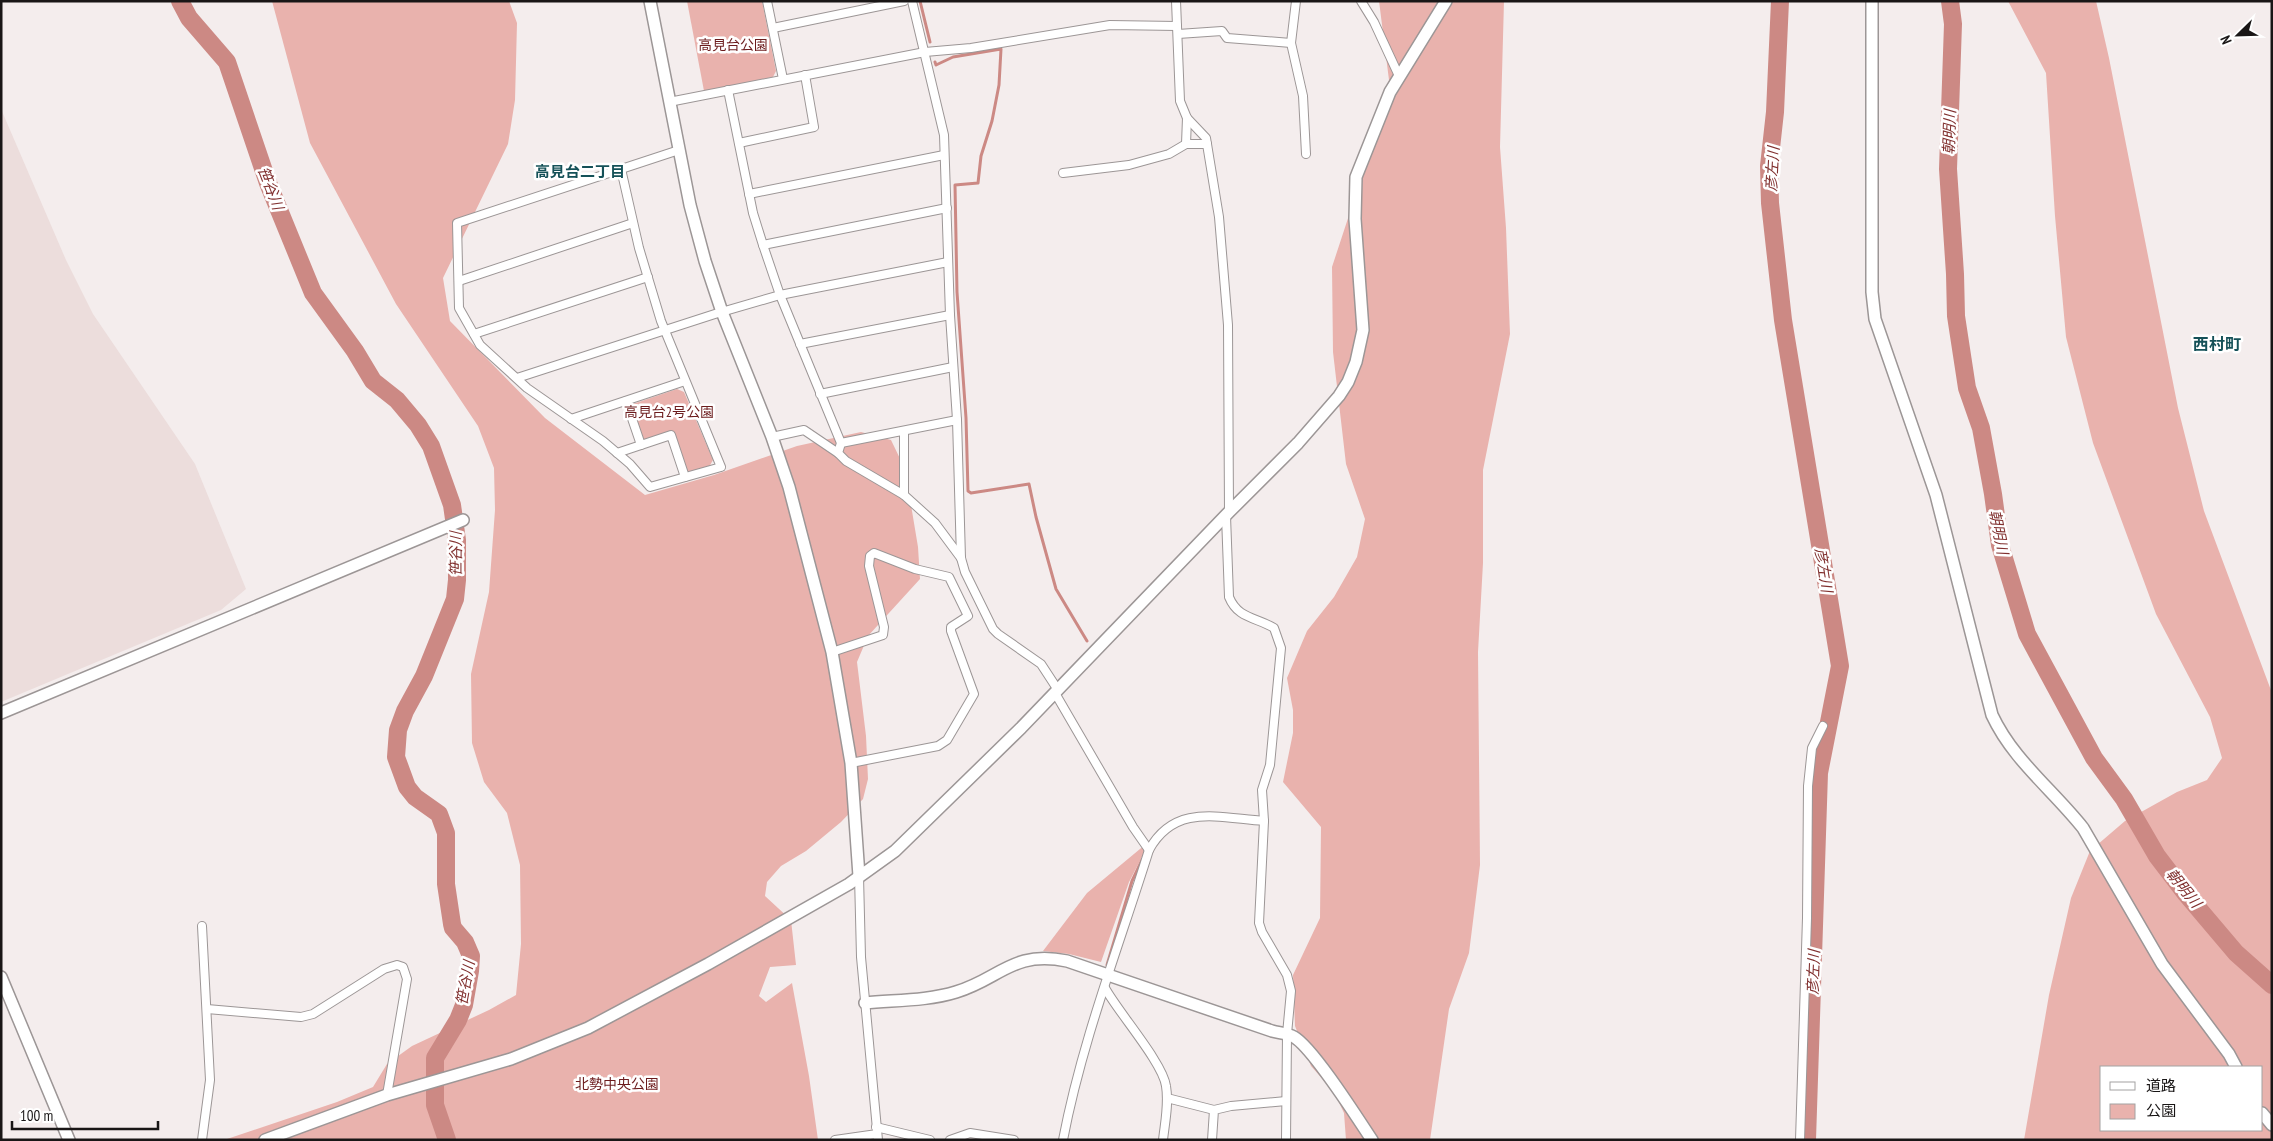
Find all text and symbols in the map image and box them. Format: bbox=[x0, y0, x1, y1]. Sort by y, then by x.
north arrow bbox=[2213, 10, 2263, 60]
text: N bbox=[2216, 33, 2236, 47]
park label: 高見台公園 bbox=[698, 36, 768, 54]
water label: 朝明川 bbox=[1939, 107, 1959, 155]
water label: 彦左川 bbox=[1761, 144, 1783, 192]
district label: 高見台二丁目 bbox=[535, 162, 625, 181]
water label: 笹谷川 bbox=[254, 164, 289, 214]
district label: 西村町 bbox=[2193, 334, 2241, 354]
park label: 高見台2号公園 bbox=[624, 403, 714, 421]
water label: 朝明川 bbox=[1985, 508, 2013, 558]
water label: 笹谷川 bbox=[446, 530, 465, 577]
water label: 彦左川 bbox=[1811, 546, 1837, 596]
water label: 朝明川 bbox=[2162, 865, 2207, 913]
water label: 彦左川 bbox=[1803, 947, 1823, 995]
water label: 笹谷川 bbox=[452, 957, 479, 1007]
legend bbox=[2100, 1066, 2263, 1131]
park label: 北勢中央公園 bbox=[575, 1075, 659, 1093]
text: 道路 bbox=[2146, 1076, 2176, 1095]
scale bar bbox=[12, 1098, 159, 1130]
text: 公園 bbox=[2146, 1101, 2176, 1120]
text: 100 m bbox=[20, 1106, 53, 1125]

